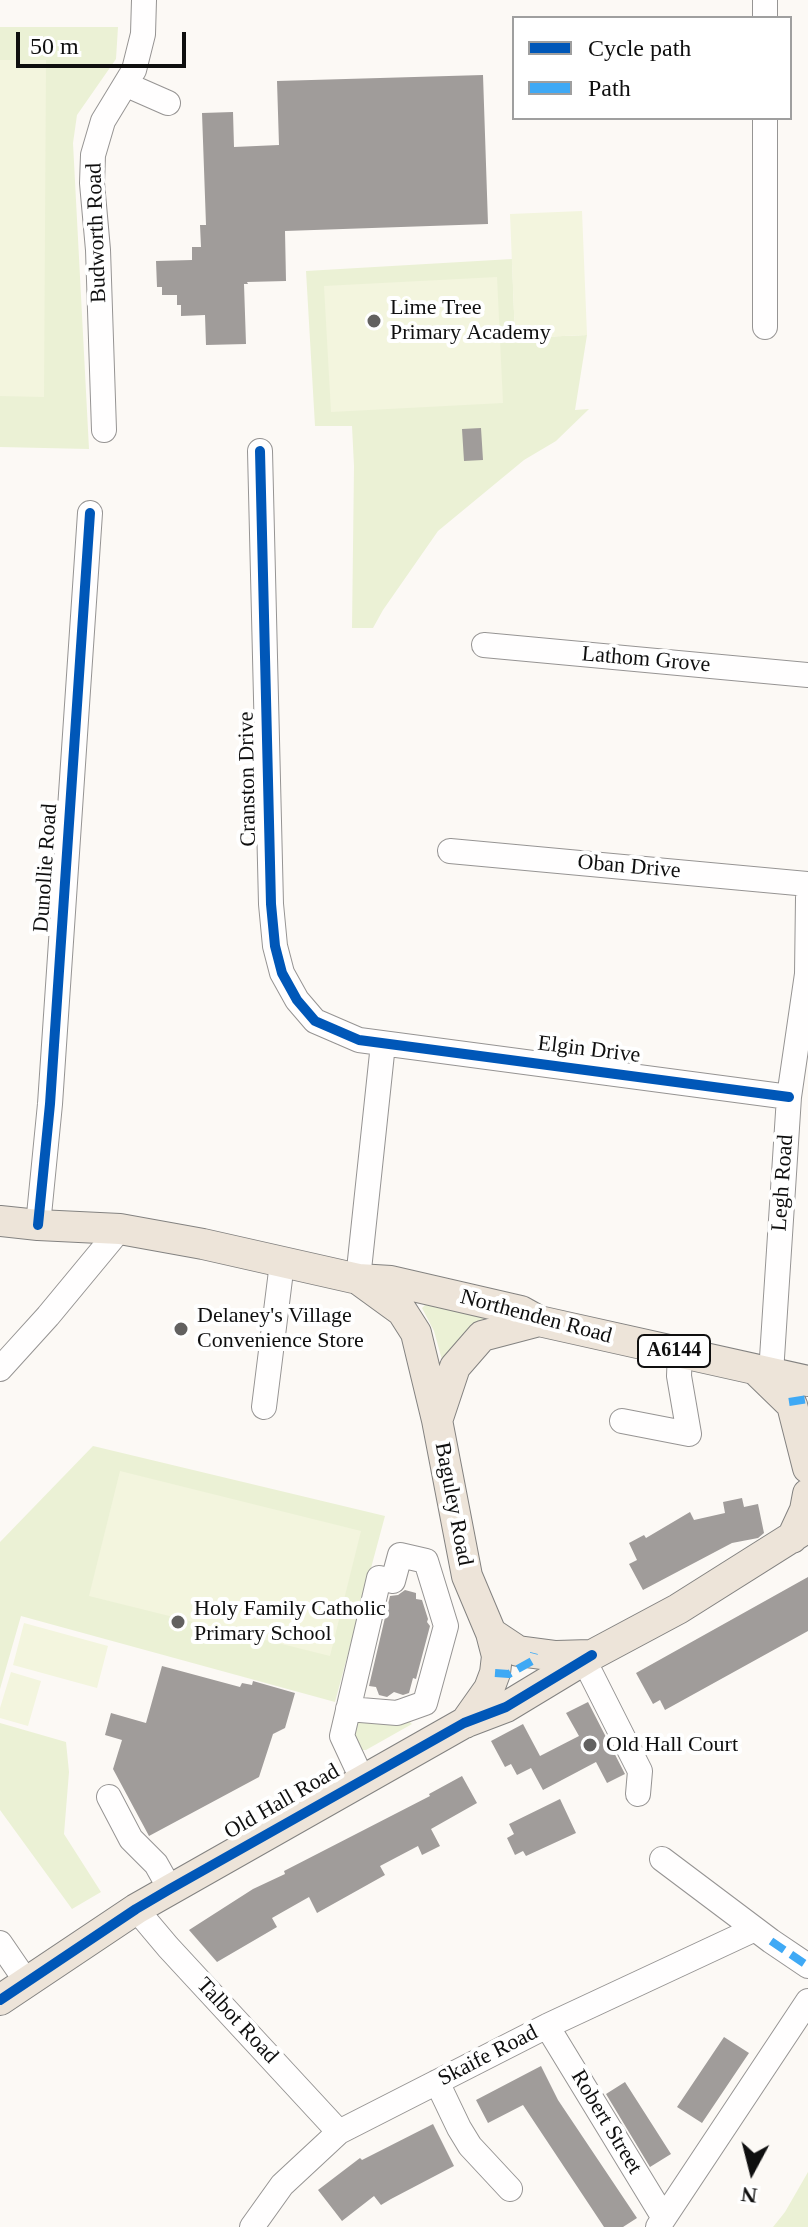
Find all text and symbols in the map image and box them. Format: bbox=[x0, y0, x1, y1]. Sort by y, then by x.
scale bar bbox=[20, 16, 190, 66]
legend bbox=[512, 16, 792, 120]
text: 50 m bbox=[30, 33, 79, 59]
text: Cycle path bbox=[588, 35, 691, 61]
text: Path bbox=[588, 75, 631, 101]
street label: Budworth Road bbox=[81, 163, 113, 303]
place label: Lime Tree Primary Academy bbox=[390, 295, 551, 346]
marker: Lime Tree Primary Academy bbox=[365, 312, 383, 330]
street label: Lathom Grove bbox=[581, 641, 711, 679]
street label: Cranston Drive bbox=[234, 711, 262, 847]
street label: Dunollie Road bbox=[28, 803, 64, 933]
street label: Oban Drive bbox=[576, 849, 682, 885]
street label: Elgin Drive bbox=[536, 1031, 642, 1069]
street label: Legh Road bbox=[766, 1134, 800, 1232]
street label: Northenden Road bbox=[457, 1284, 615, 1350]
place label: Delaney's Village Convenience Store bbox=[197, 1303, 364, 1354]
marker: Delaney's Village Convenience Store bbox=[172, 1320, 190, 1338]
road number: A6144 bbox=[638, 1335, 710, 1367]
street label: Baguley Road bbox=[428, 1440, 478, 1568]
place label: Holy Family Catholic Primary School bbox=[194, 1596, 386, 1648]
marker: Holy Family Catholic Primary School bbox=[169, 1613, 187, 1631]
place label: Old Hall Court bbox=[606, 1732, 738, 1758]
marker: Old Hall Court bbox=[581, 1736, 599, 1754]
street label: Old Hall Road bbox=[220, 1758, 344, 1846]
street label: Talbot Road bbox=[191, 1973, 283, 2069]
street label: Skaife Road bbox=[434, 2020, 542, 2092]
street label: Robert Street bbox=[565, 2065, 647, 2179]
north arrow bbox=[712, 2131, 792, 2211]
text: N bbox=[740, 2182, 758, 2209]

